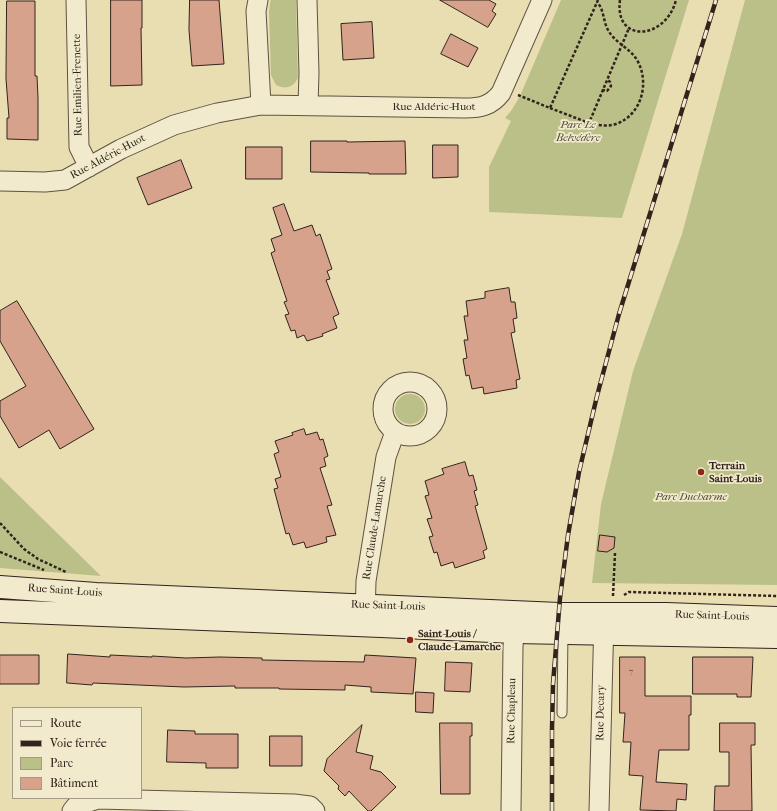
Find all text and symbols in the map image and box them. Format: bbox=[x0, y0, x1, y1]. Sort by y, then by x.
street label: Rue Emilien-Frenette bbox=[71, 33, 85, 137]
street label: Rue Aldéric-Huot bbox=[392, 100, 476, 114]
park label: Parc Le Belvédère bbox=[556, 118, 600, 144]
street label: Rue Aldéric-Huot bbox=[68, 132, 148, 182]
place label: Terrain Saint-Louis bbox=[709, 459, 762, 485]
marker: Terrain Saint-Louis bbox=[696, 467, 706, 477]
street label: Rue Claude-Lamarche bbox=[360, 475, 390, 581]
park label: Parc Ducharme bbox=[655, 490, 727, 504]
street label: Rue Saint-Louis bbox=[27, 582, 103, 600]
street label: Rue Saint-Louis bbox=[351, 598, 425, 614]
street label: Rue Saint-Louis bbox=[675, 608, 749, 624]
place label: Saint-Louis / Claude-Lamarche bbox=[418, 627, 501, 653]
marker: Saint-Louis / Claude-Lamarche bbox=[405, 635, 415, 645]
house number: 7 bbox=[629, 667, 633, 677]
street label: Rue Chapleau bbox=[505, 678, 519, 744]
street label: Rue Decary bbox=[594, 685, 608, 741]
legend bbox=[12, 707, 142, 799]
text: Route bbox=[50, 716, 82, 730]
text: Voie ferrée bbox=[50, 736, 107, 750]
text: Parc bbox=[50, 756, 73, 770]
text: Bâtiment bbox=[50, 776, 98, 790]

